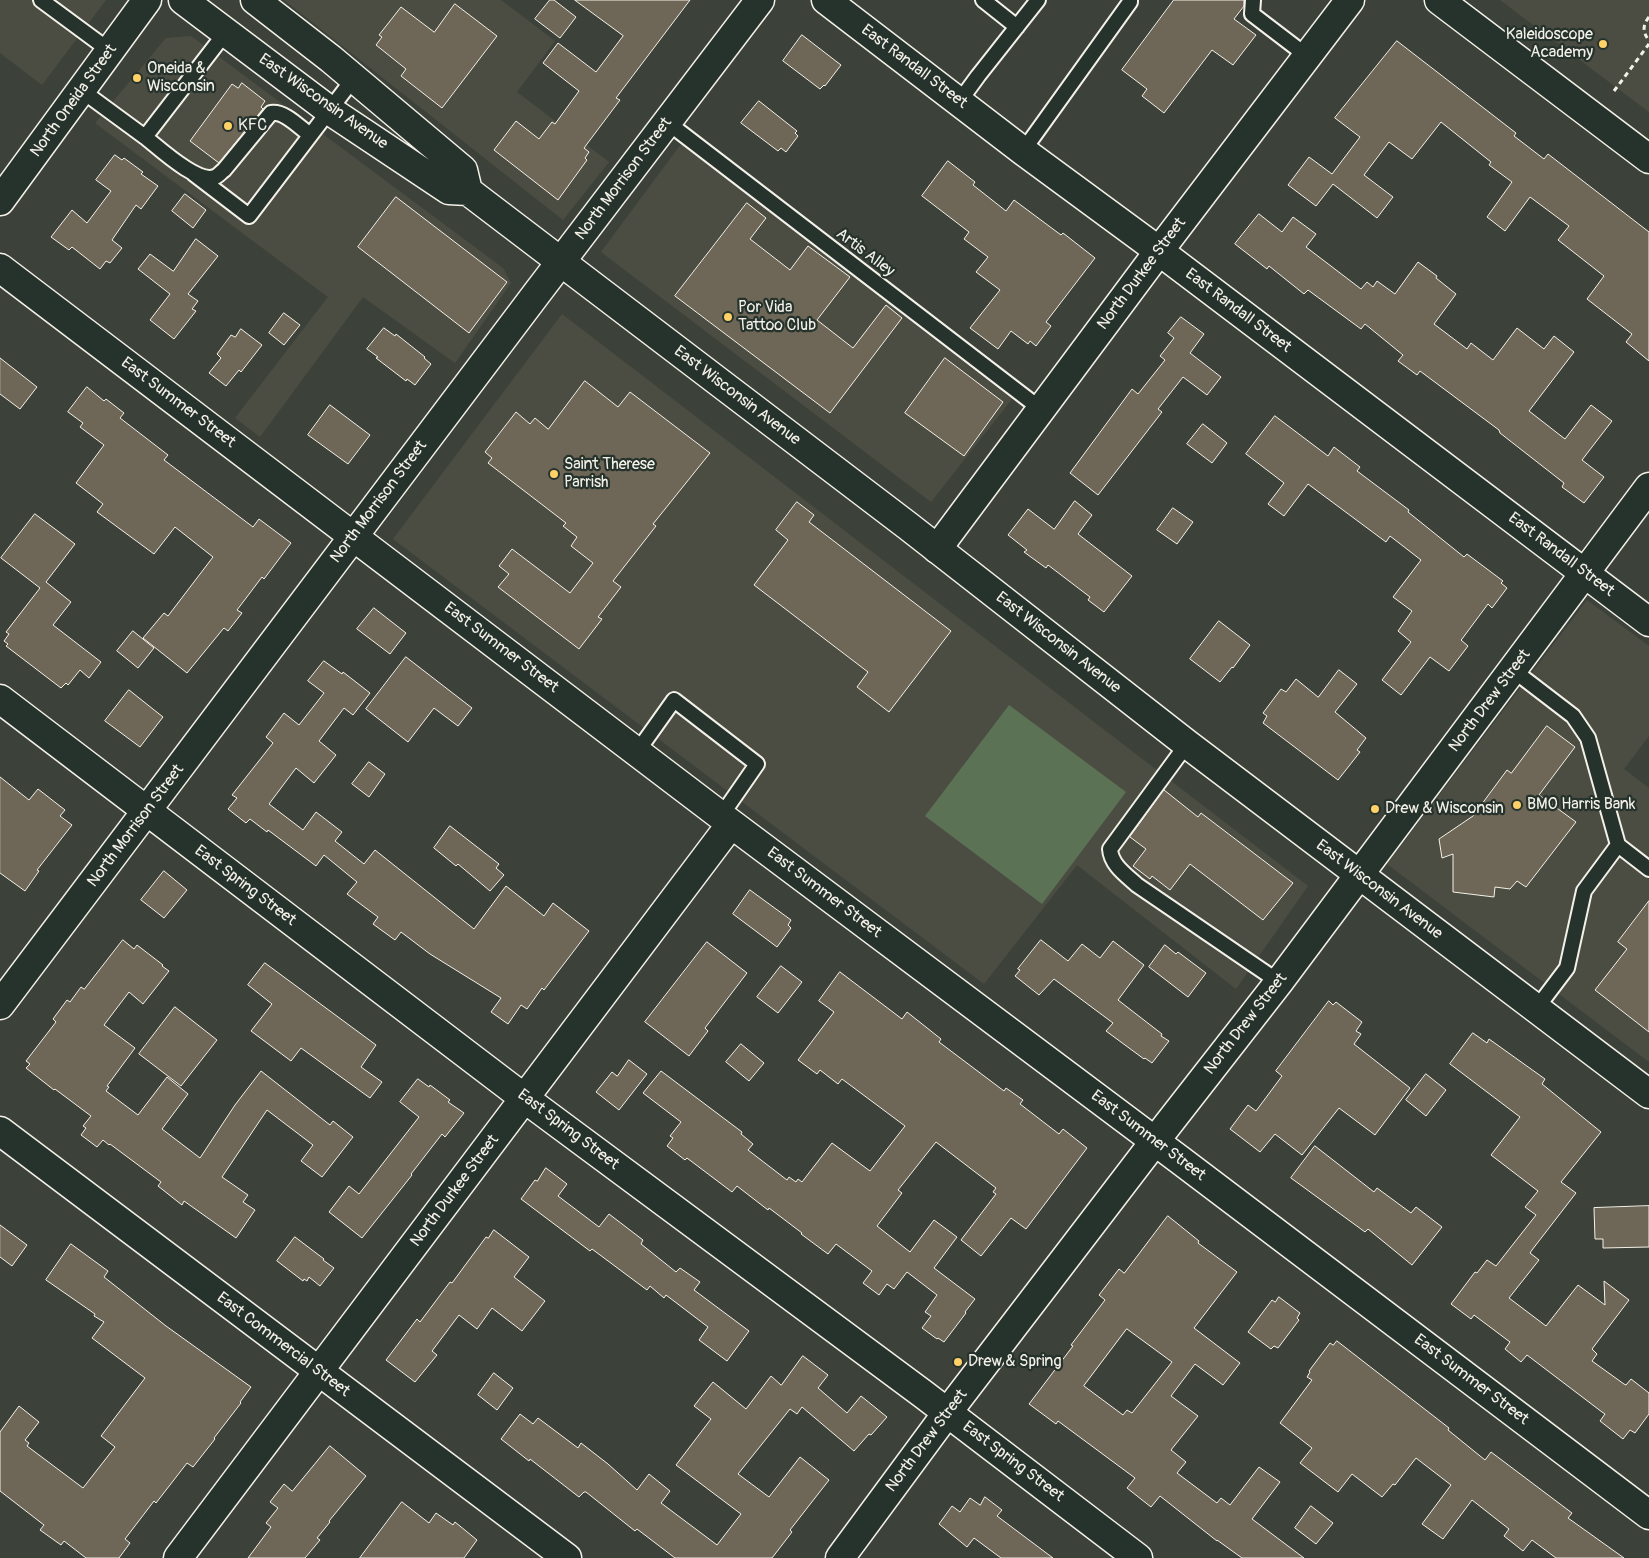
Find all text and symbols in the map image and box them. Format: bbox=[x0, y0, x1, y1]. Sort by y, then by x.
street label: East Randall Street bbox=[857, 21, 971, 113]
place label: Kaleidoscope Academy bbox=[1506, 25, 1593, 63]
marker: Kaleidoscope Academy bbox=[1597, 38, 1609, 50]
street label: North Oneida Street bbox=[27, 41, 121, 161]
street label: East Wisconsin Avenue bbox=[255, 50, 391, 154]
place label: Oneida & Wisconsin bbox=[147, 59, 215, 97]
marker: Oneida & Wisconsin bbox=[131, 72, 143, 84]
street label: North Morrison Street bbox=[572, 114, 676, 244]
place label: KFC bbox=[238, 116, 267, 136]
marker: KFC bbox=[222, 120, 234, 132]
street label: North Durkee Street bbox=[1094, 214, 1190, 334]
street label: Artis Alley bbox=[832, 225, 898, 281]
street label: East Randall Street bbox=[1181, 265, 1295, 357]
place label: Por Vida Tattoo Club bbox=[738, 298, 816, 336]
marker: Por Vida Tattoo Club bbox=[722, 311, 734, 323]
street label: East Wisconsin Avenue bbox=[670, 342, 804, 450]
street label: East Summer Street bbox=[117, 354, 239, 452]
street label: North Morrison Street bbox=[327, 437, 431, 567]
place label: Saint Therese Parrish bbox=[564, 455, 655, 493]
marker: Saint Therese Parrish bbox=[548, 468, 560, 480]
street label: East Randall Street bbox=[1504, 509, 1618, 601]
street label: East Wisconsin Avenue bbox=[992, 588, 1124, 698]
street label: East Summer Street bbox=[440, 599, 562, 697]
street label: North Drew Street bbox=[1445, 646, 1535, 756]
street label: North Morrison Street bbox=[84, 761, 188, 891]
place label: BMO Harris Bank bbox=[1527, 795, 1635, 815]
place label: Drew & Wisconsin bbox=[1385, 799, 1504, 819]
marker: BMO Harris Bank bbox=[1511, 799, 1523, 811]
marker: Drew & Wisconsin bbox=[1369, 803, 1381, 815]
street label: East Wisconsin Avenue bbox=[1312, 836, 1446, 944]
street label: East Spring Street bbox=[190, 842, 300, 930]
street label: East Summer Street bbox=[763, 844, 885, 942]
street label: North Drew Street bbox=[1200, 969, 1292, 1079]
street label: East Spring Street bbox=[513, 1086, 623, 1174]
street label: East Summer Street bbox=[1087, 1087, 1209, 1185]
street label: North Durkee Street bbox=[407, 1131, 503, 1251]
street label: East Commercial Street bbox=[213, 1289, 353, 1401]
street label: East Summer Street bbox=[1410, 1331, 1532, 1429]
place label: Drew & Spring bbox=[968, 1352, 1061, 1372]
marker: Drew & Spring bbox=[952, 1356, 964, 1368]
street label: North Drew Street bbox=[882, 1386, 972, 1496]
street label: East Spring Street bbox=[958, 1418, 1068, 1506]

